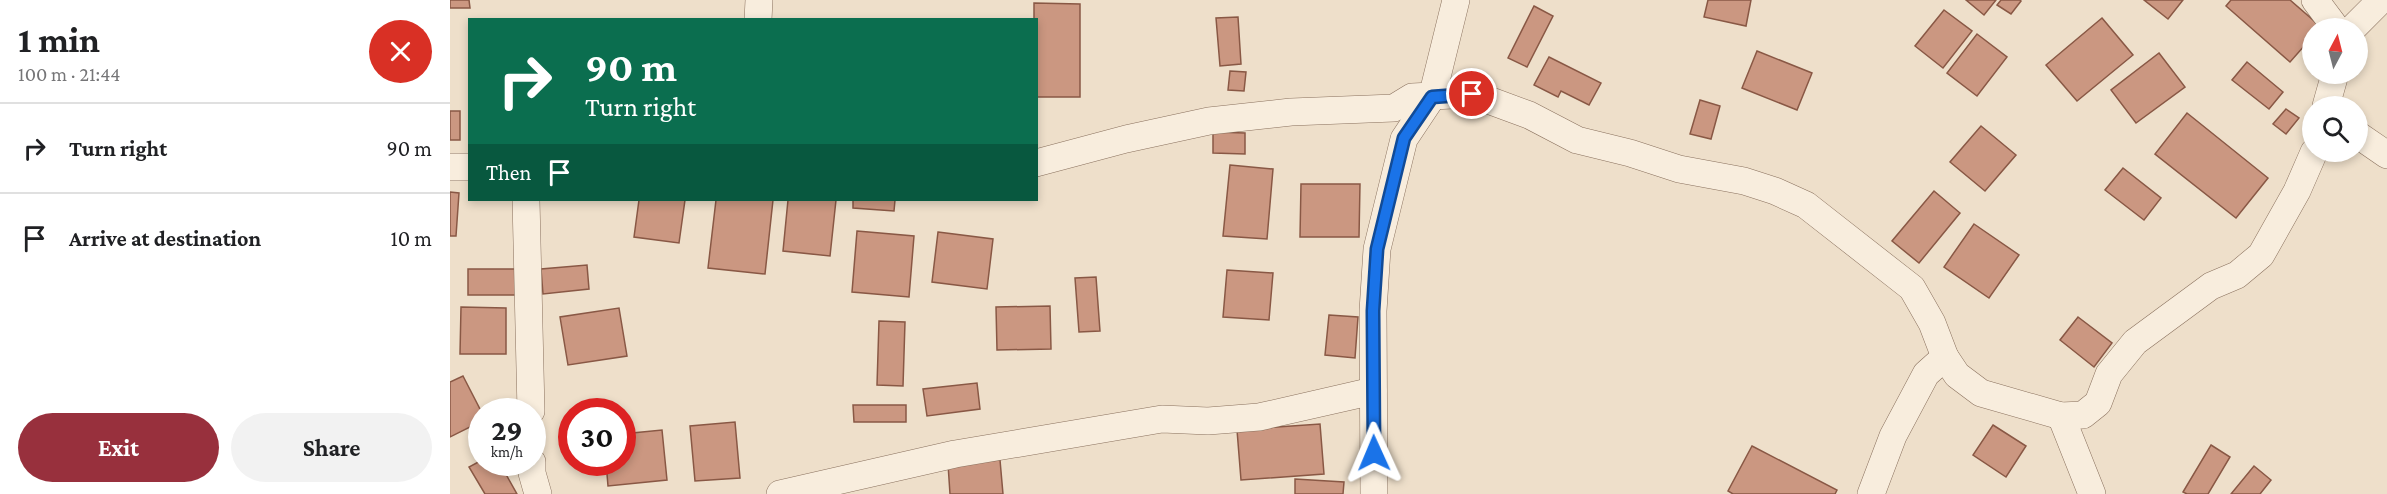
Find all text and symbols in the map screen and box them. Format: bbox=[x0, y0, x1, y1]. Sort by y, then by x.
north arrow bbox=[2302, 18, 2368, 84]
map controls bbox=[2302, 18, 2368, 162]
text: 1 min bbox=[18, 20, 100, 60]
button: close bbox=[369, 20, 432, 83]
icon: right bbox=[486, 42, 564, 120]
text: 90 m bbox=[585, 43, 677, 90]
text: 100 m · 21:44 bbox=[18, 63, 121, 85]
pin bbox=[1446, 68, 1497, 119]
icon: arrive bbox=[1455, 77, 1488, 110]
text: Turn right bbox=[585, 92, 696, 122]
button: search bbox=[2302, 96, 2368, 162]
icon: right bbox=[18, 132, 51, 165]
text: Turn right bbox=[69, 136, 167, 161]
text: 90 m bbox=[387, 136, 432, 161]
icon: arrive bbox=[543, 156, 576, 189]
text: Then bbox=[486, 160, 531, 185]
icon: arrive bbox=[18, 222, 51, 255]
text: Arrive at destination bbox=[69, 226, 261, 251]
text: 10 m bbox=[390, 226, 432, 251]
speed limit sign: 30 bbox=[558, 398, 636, 476]
button: Exit bbox=[18, 413, 219, 482]
button: Share bbox=[231, 413, 432, 482]
text: 29 bbox=[491, 413, 523, 446]
position arrow bbox=[1342, 421, 1406, 485]
text: km/h bbox=[491, 444, 523, 460]

